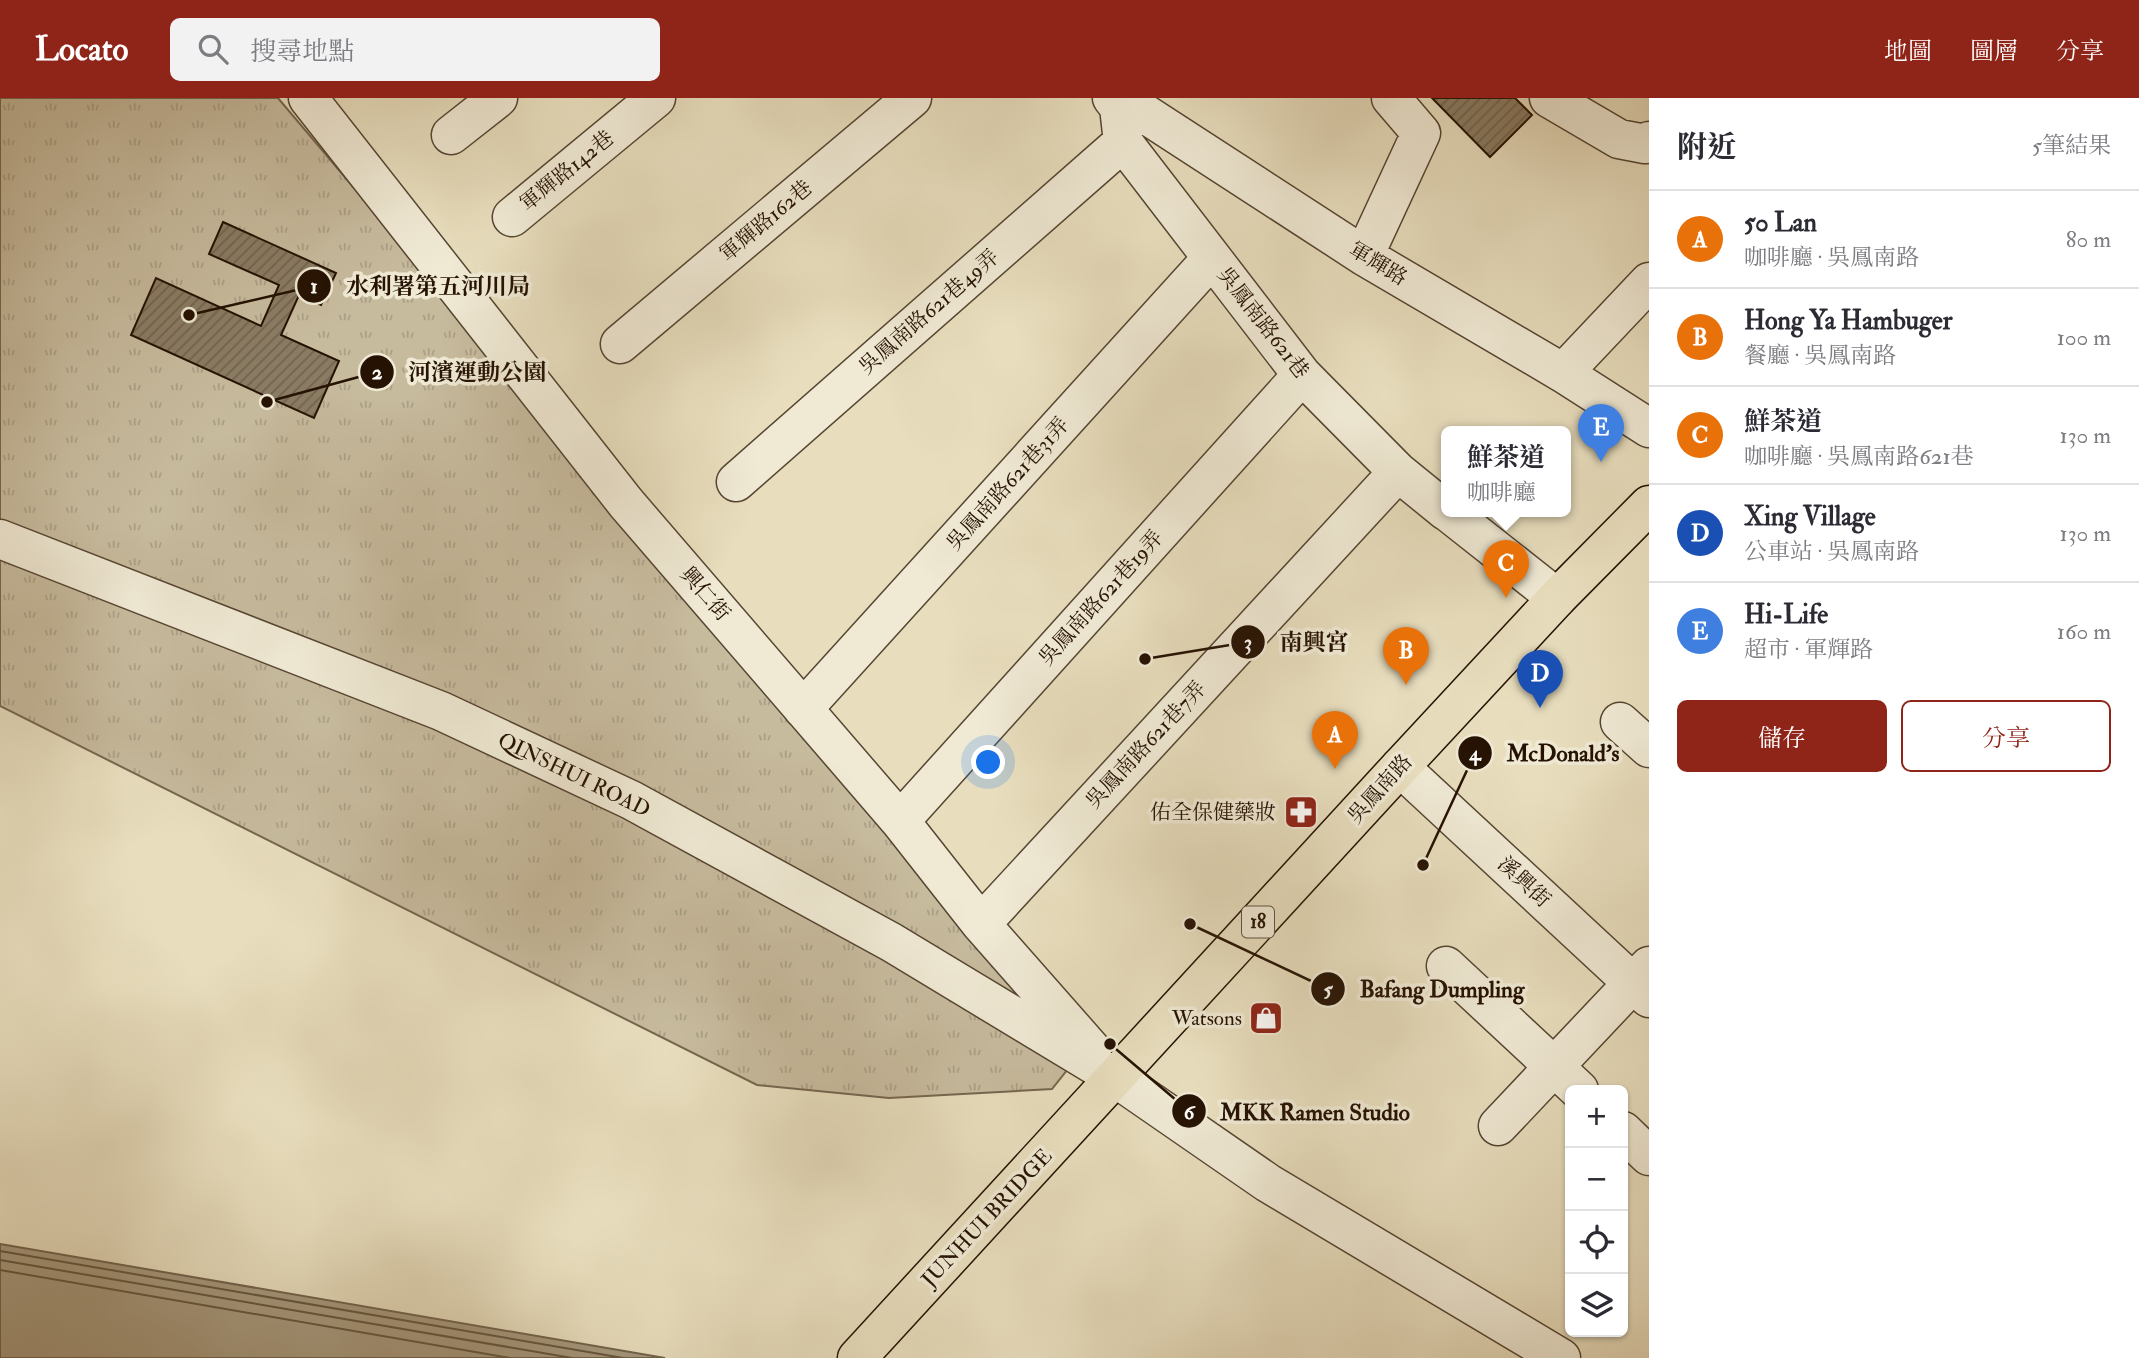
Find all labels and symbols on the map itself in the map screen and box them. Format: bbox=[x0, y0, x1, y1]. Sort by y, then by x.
street label: 軍輝路142巷 bbox=[514, 125, 620, 217]
street label: 軍輝路162巷 bbox=[714, 174, 818, 268]
street label: 軍輝路 bbox=[1344, 236, 1412, 292]
street label: 吳鳳南路621巷49弄 bbox=[853, 244, 1005, 380]
street label: 吳鳳南路621巷 bbox=[1211, 262, 1315, 384]
callout: 水利署第五河川局 bbox=[297, 264, 544, 308]
text: 水利署第五河川局 bbox=[346, 272, 530, 301]
text: 1 bbox=[310, 273, 318, 300]
callout: 河濱運動公園 bbox=[359, 350, 560, 394]
text: 河濱運動公園 bbox=[408, 358, 546, 387]
text: 2 bbox=[372, 359, 383, 386]
pin: E bbox=[1578, 404, 1624, 462]
street label: 吳鳳南路621巷31弄 bbox=[941, 412, 1075, 556]
street label: 吳鳳南路621巷19弄 bbox=[1033, 525, 1169, 671]
pin: C bbox=[1483, 540, 1529, 598]
street label: 興仁街 bbox=[674, 561, 736, 627]
callout: 南興宮 bbox=[1230, 620, 1362, 664]
pin: B bbox=[1383, 627, 1429, 685]
text: 南興宮 bbox=[1280, 628, 1349, 657]
text: 3 bbox=[1244, 629, 1252, 656]
pin: D bbox=[1517, 650, 1563, 708]
street label: 吳鳳南路621巷7弄 bbox=[1080, 676, 1212, 814]
pin: A bbox=[1312, 711, 1358, 769]
street label: QINSHUI ROAD bbox=[493, 726, 655, 824]
callout: McDonald's bbox=[1457, 731, 1633, 775]
text: McDonald's bbox=[1506, 739, 1619, 768]
text: 4 bbox=[1468, 740, 1482, 767]
your location bbox=[971, 745, 1005, 779]
street label: 吳鳳南路 bbox=[1342, 749, 1418, 829]
pharmacy icon: 佑全保健藥妝 bbox=[1282, 793, 1320, 831]
place label: 佑全保健藥妝 bbox=[1150, 799, 1276, 826]
street label: 溪興街 bbox=[1492, 851, 1556, 913]
road number: 18 bbox=[1242, 906, 1274, 937]
callout: Bafang Dumpling bbox=[1310, 967, 1538, 1011]
text: Bafang Dumpling bbox=[1360, 975, 1526, 1005]
text: 5 bbox=[1323, 976, 1333, 1003]
shop icon: Watsons bbox=[1247, 999, 1285, 1037]
place label: Watsons bbox=[1171, 1005, 1242, 1032]
callout: MKK Ramen Studio bbox=[1171, 1089, 1424, 1133]
text: MKK Ramen Studio bbox=[1219, 1098, 1410, 1127]
text: 6 bbox=[1184, 1099, 1196, 1126]
street label: JUNHUI BRIDGE bbox=[915, 1143, 1058, 1294]

